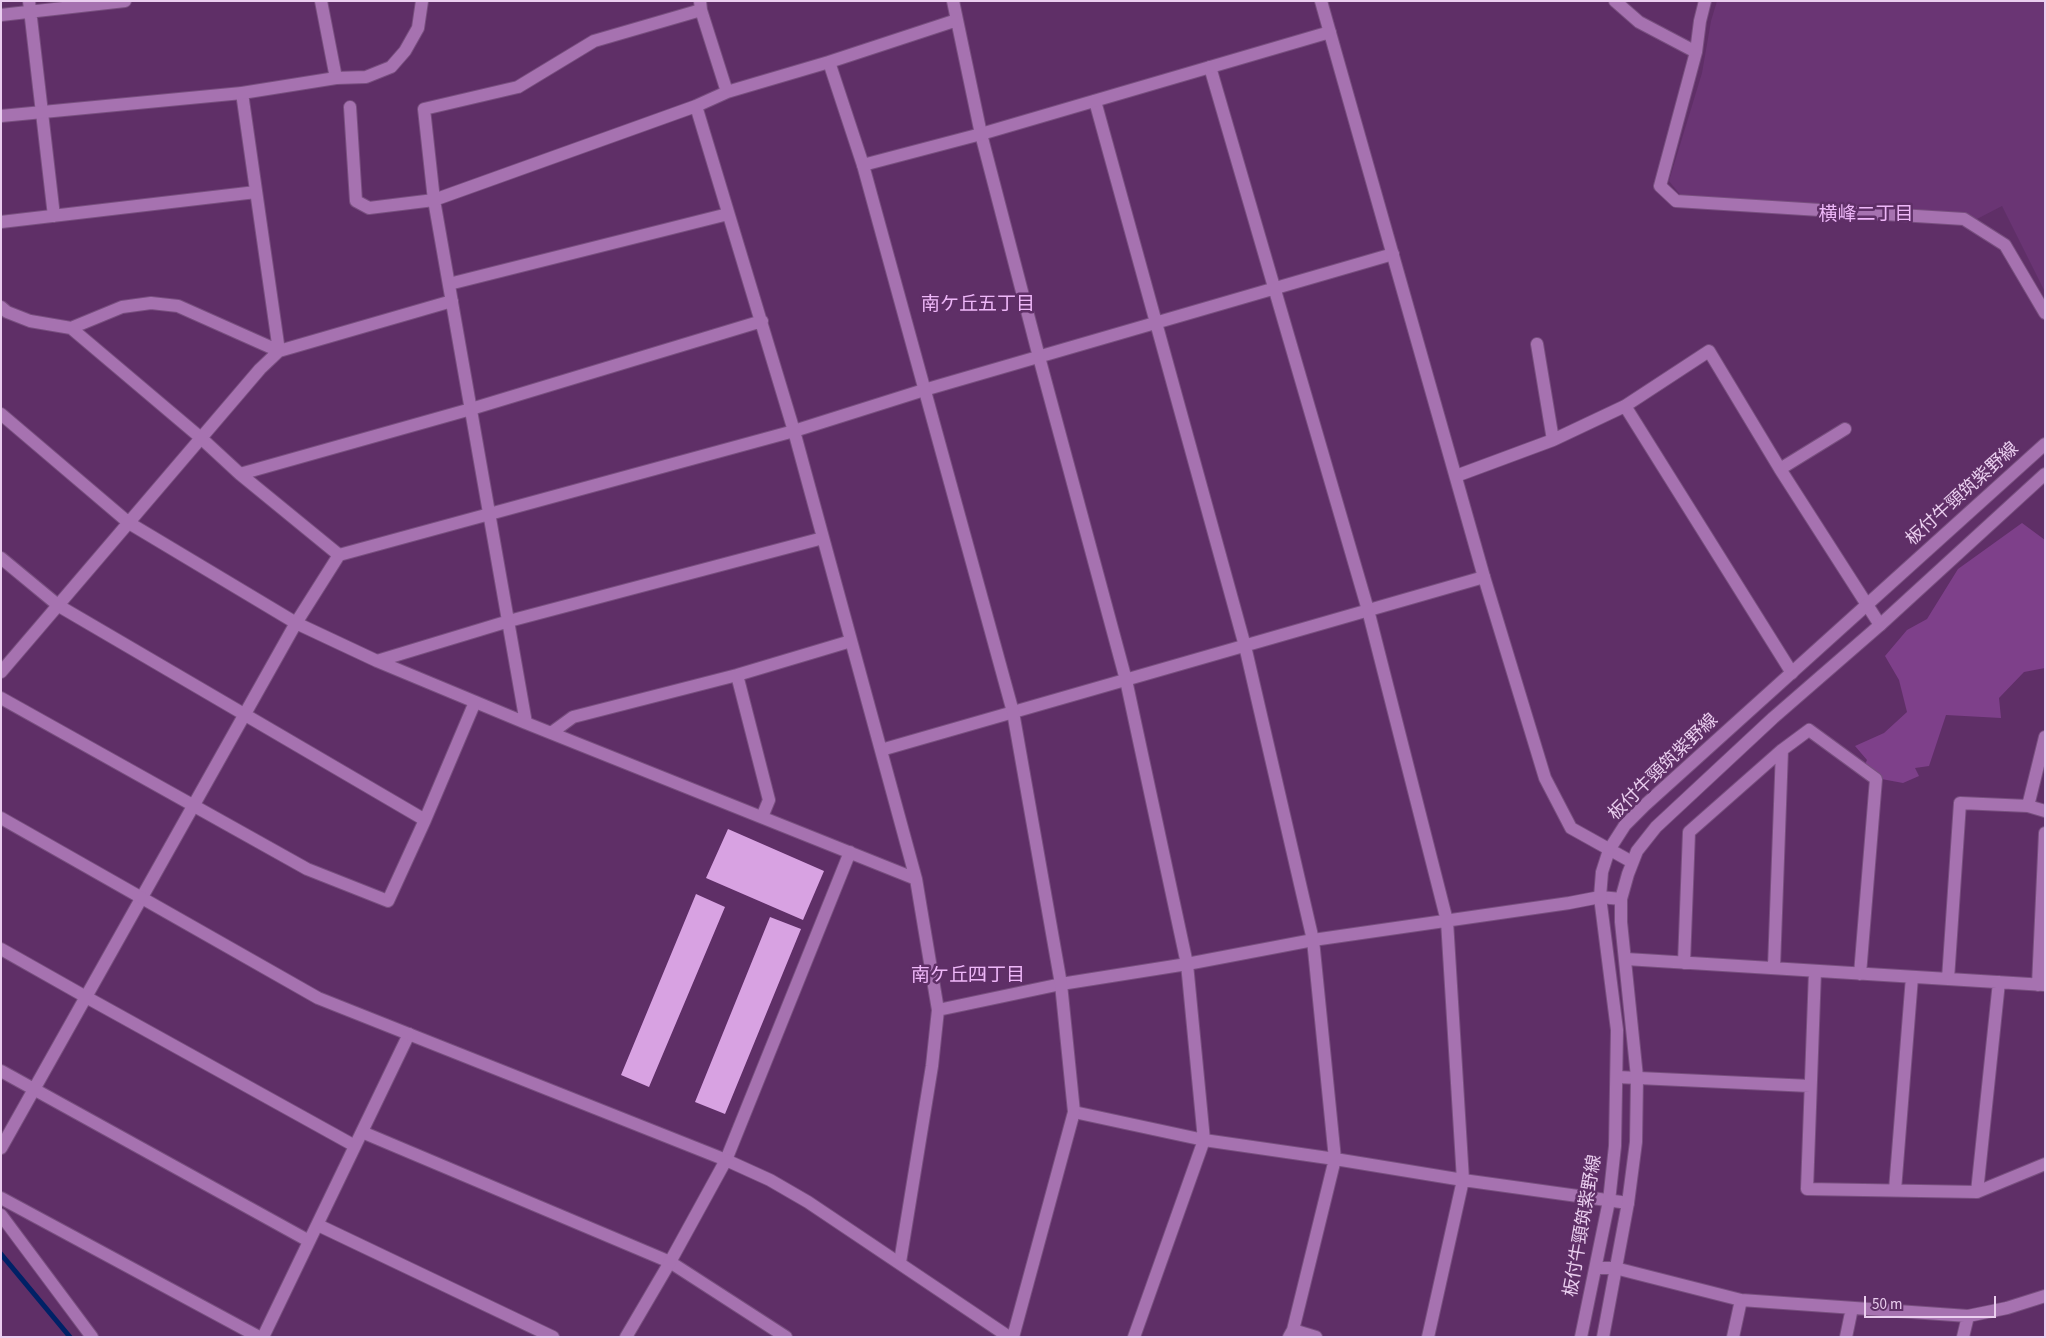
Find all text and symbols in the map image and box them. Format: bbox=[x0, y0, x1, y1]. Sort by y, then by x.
district label: 横峰二丁目 bbox=[1819, 205, 1913, 227]
district label: 南ケ丘五丁目 bbox=[921, 295, 1035, 317]
street label: 板付牛頸筑紫野線 bbox=[1902, 439, 2024, 551]
street label: 板付牛頸筑紫野線 bbox=[1605, 710, 1723, 826]
district label: 南ケ丘四丁目 bbox=[911, 966, 1025, 988]
street label: 板付牛頸筑紫野線 bbox=[1561, 1153, 1607, 1299]
scale bar bbox=[1866, 1286, 1998, 1318]
text: 50 m bbox=[1872, 1294, 1902, 1315]

